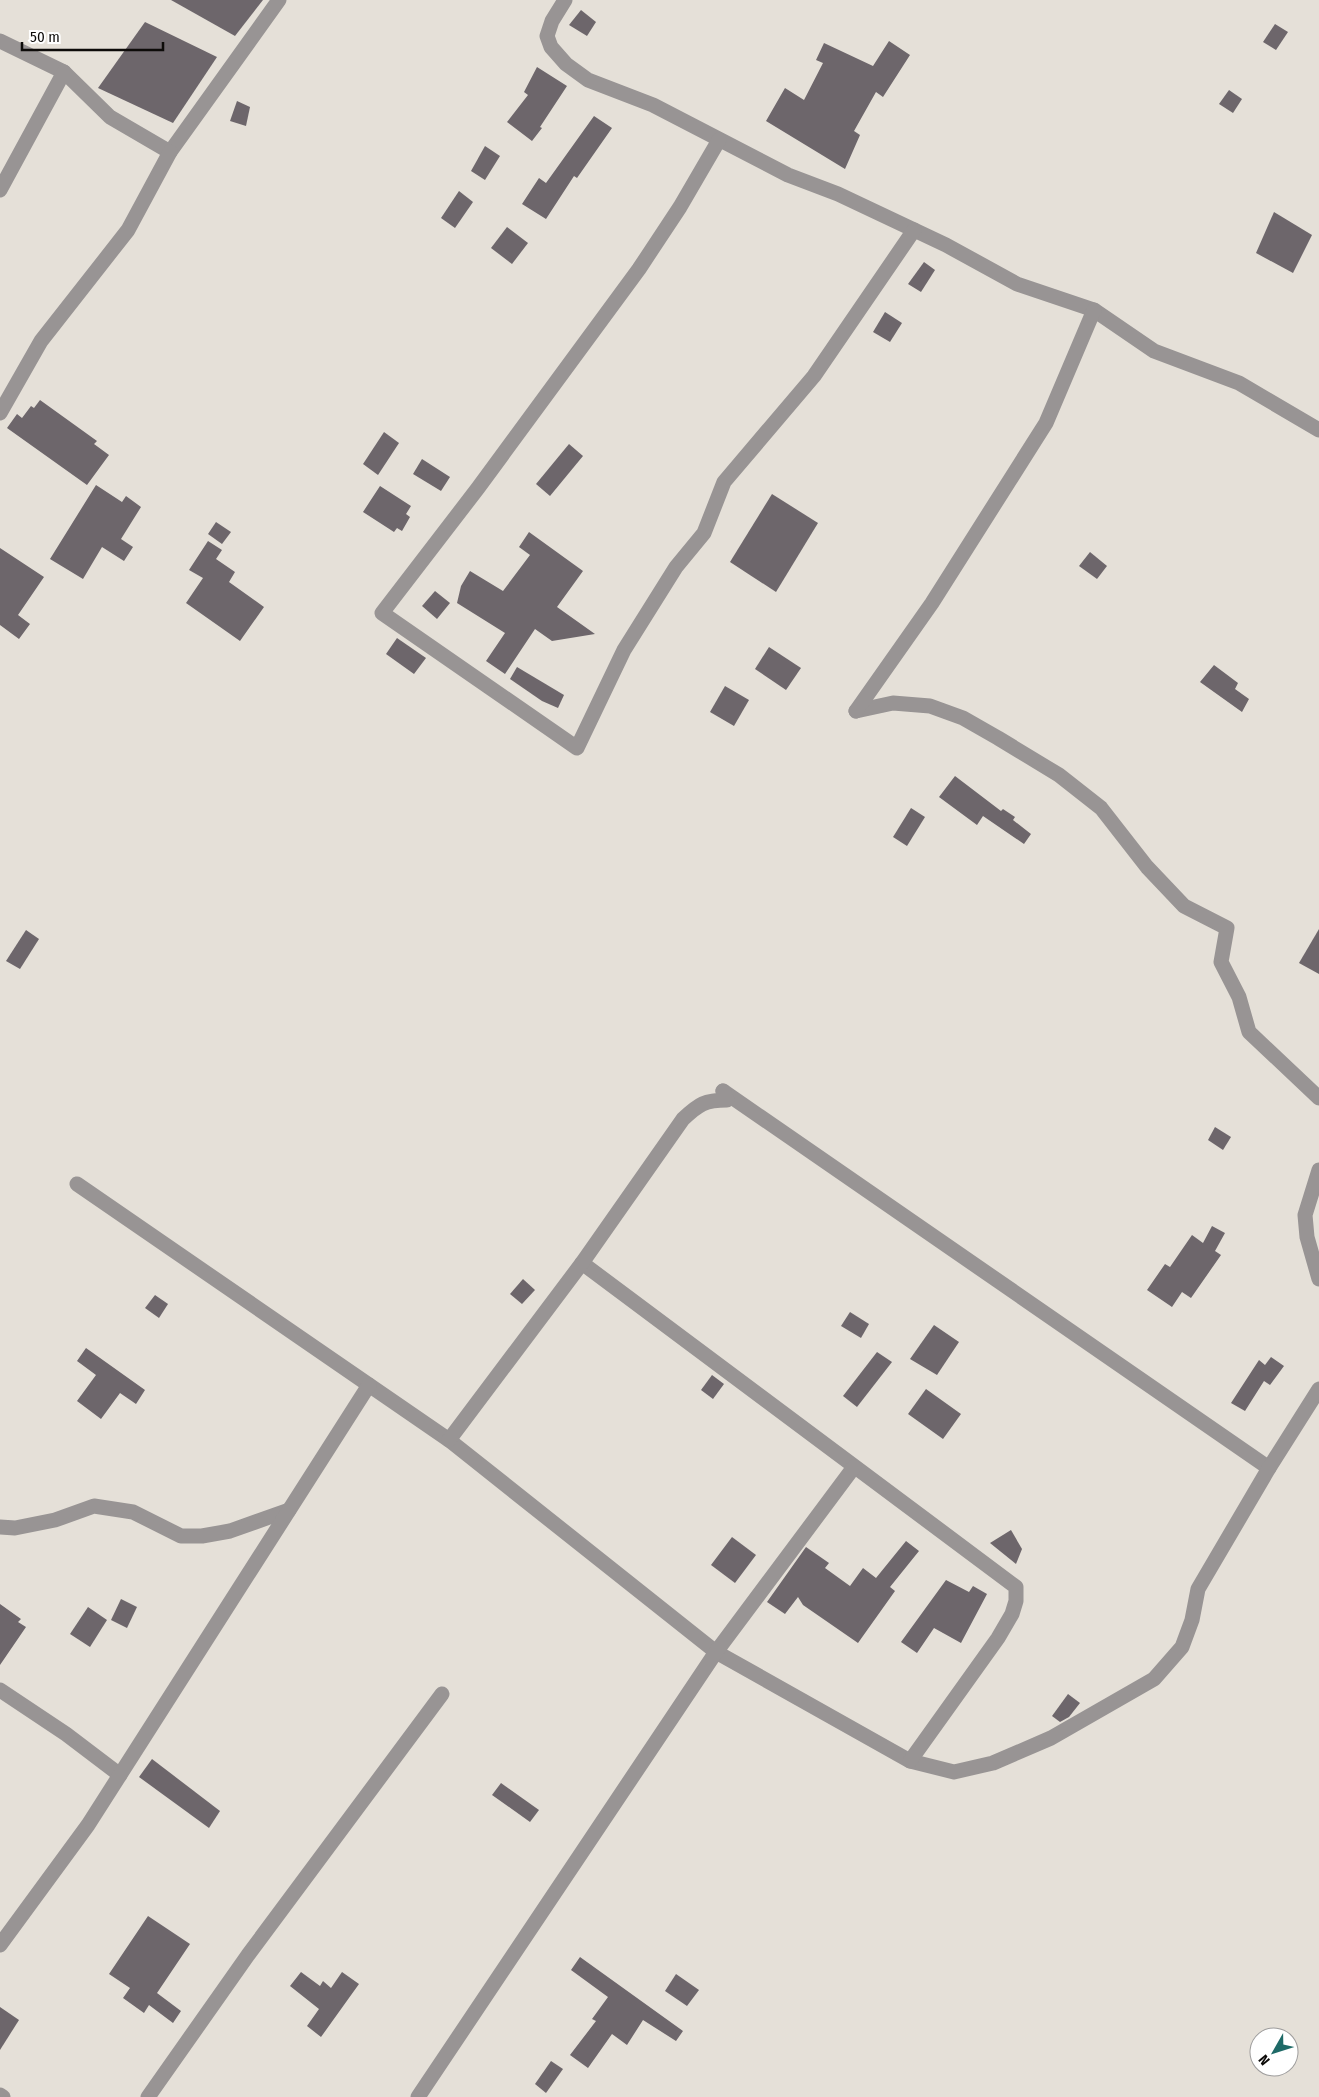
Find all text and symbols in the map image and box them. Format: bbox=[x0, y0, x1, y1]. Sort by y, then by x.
scale bar bbox=[22, 20, 164, 52]
text: 50 m bbox=[30, 28, 60, 46]
north arrow bbox=[1249, 2027, 1299, 2077]
text: N bbox=[1255, 2051, 1274, 2068]

